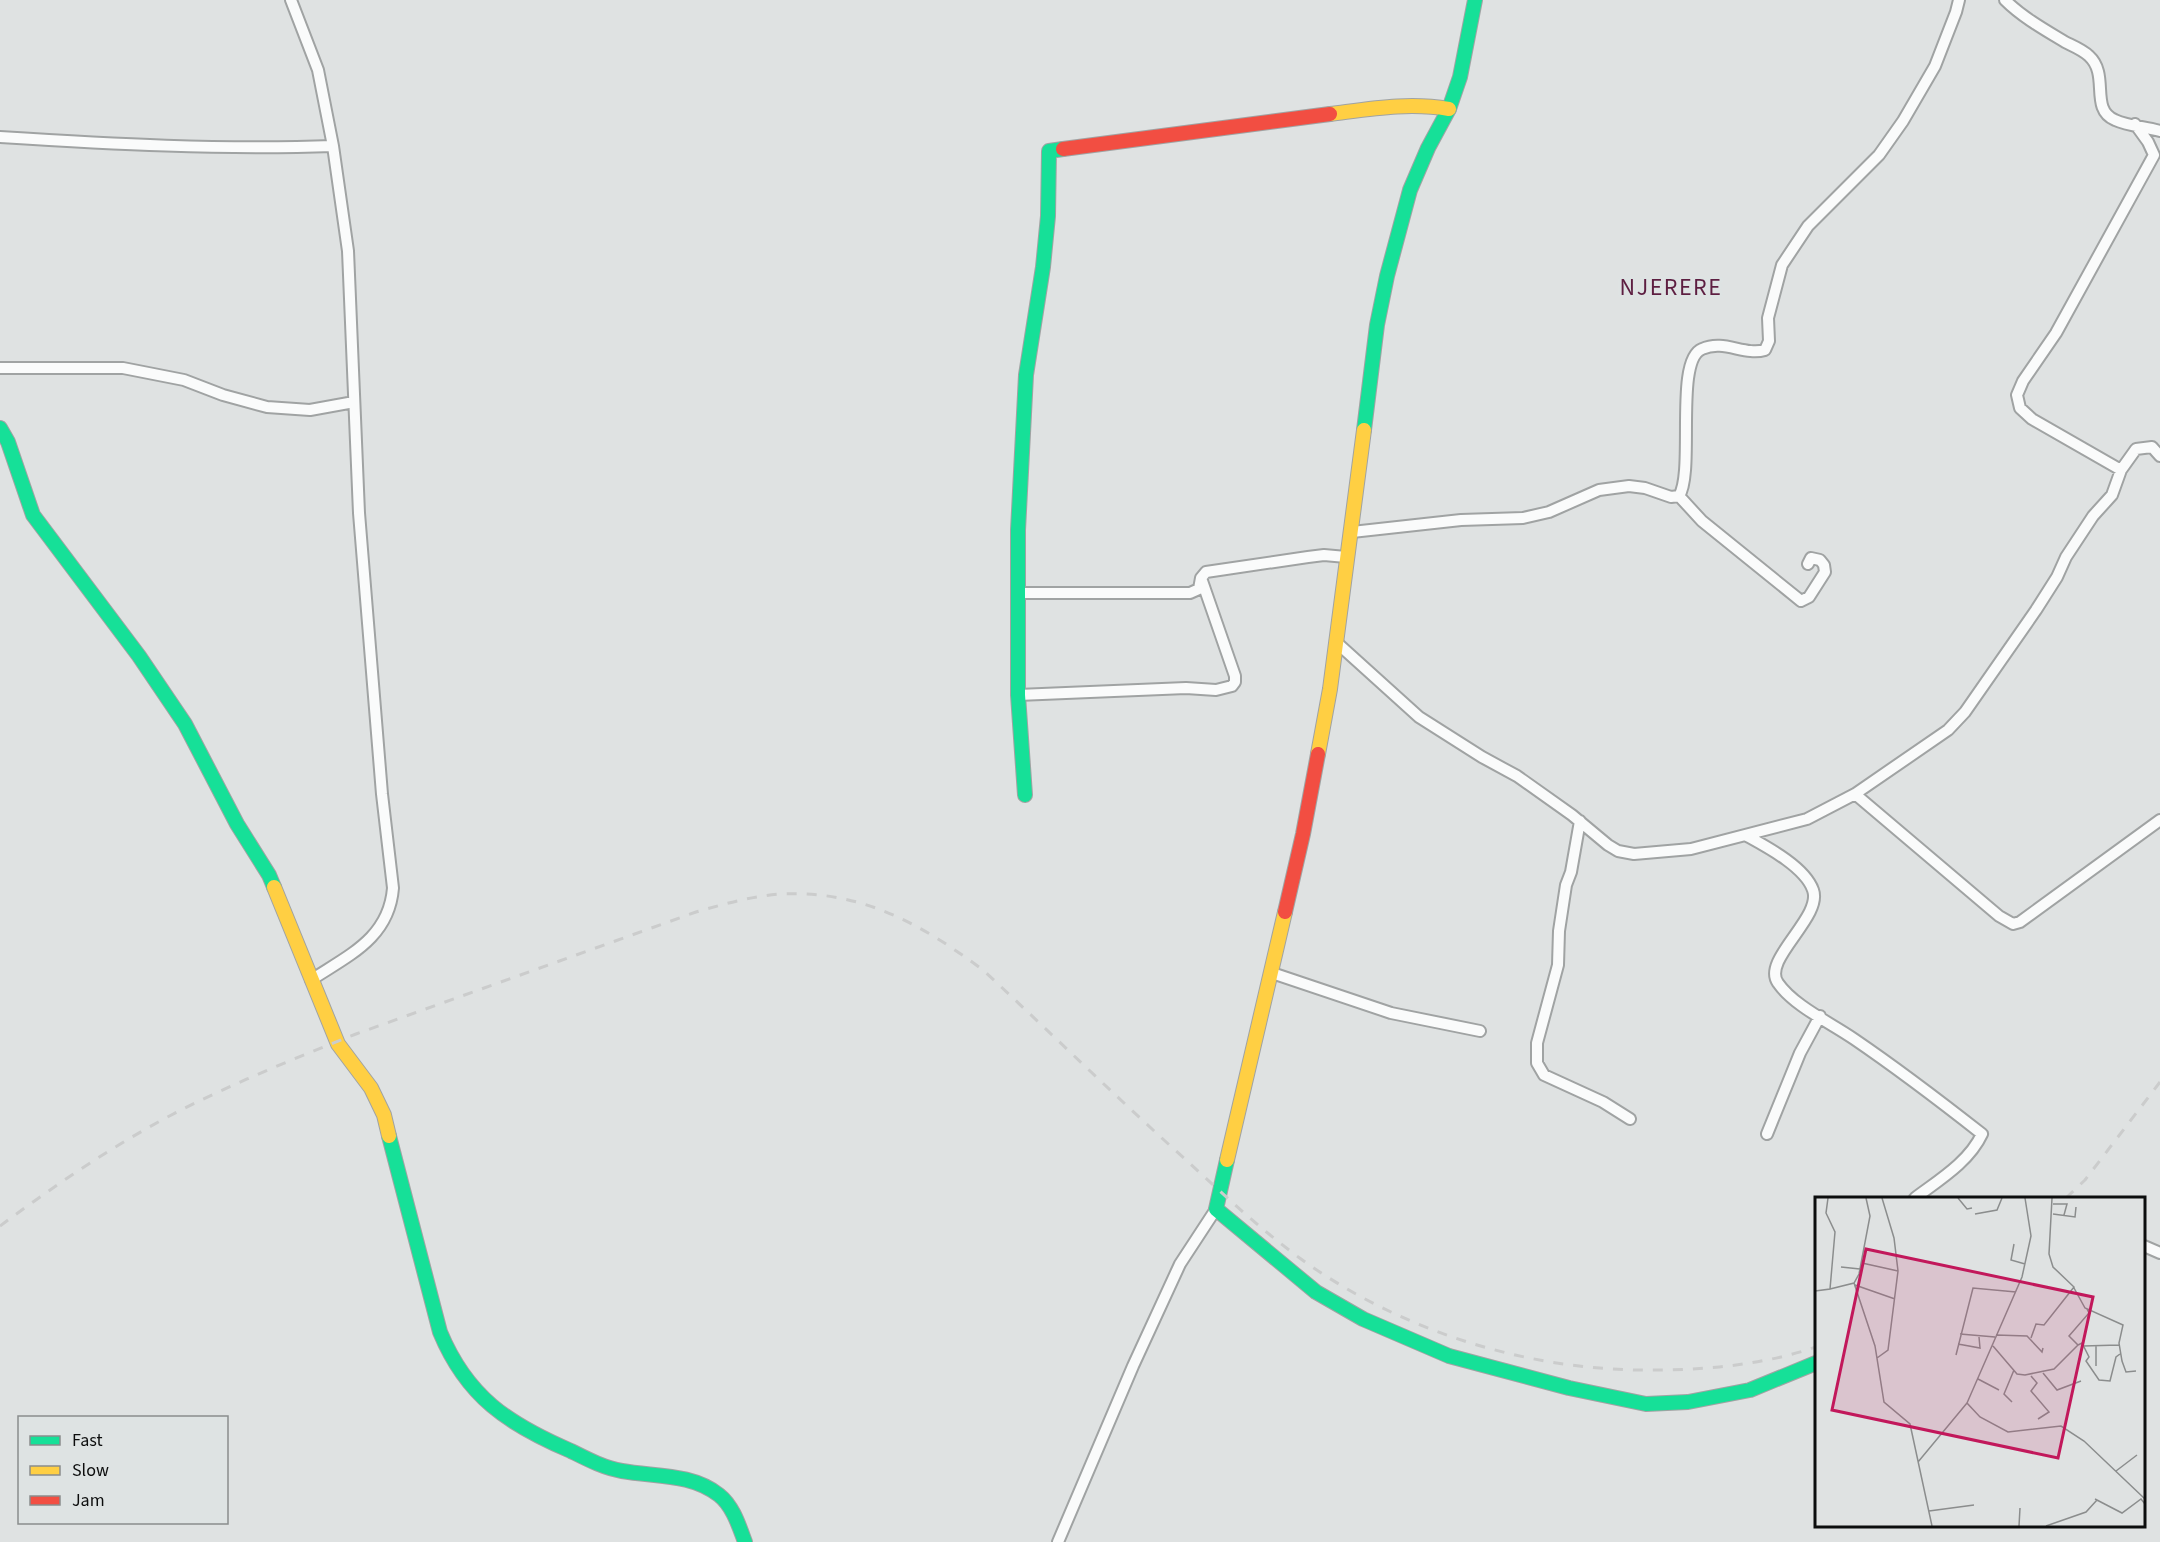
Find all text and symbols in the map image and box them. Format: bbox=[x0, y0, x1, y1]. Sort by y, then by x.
district label: NJERERE bbox=[1620, 270, 1722, 305]
inset map bbox=[1815, 1197, 2145, 1527]
legend bbox=[18, 1416, 228, 1524]
text: Fast bbox=[72, 1428, 103, 1453]
text: Slow bbox=[72, 1458, 109, 1483]
text: Jam bbox=[72, 1488, 105, 1513]

